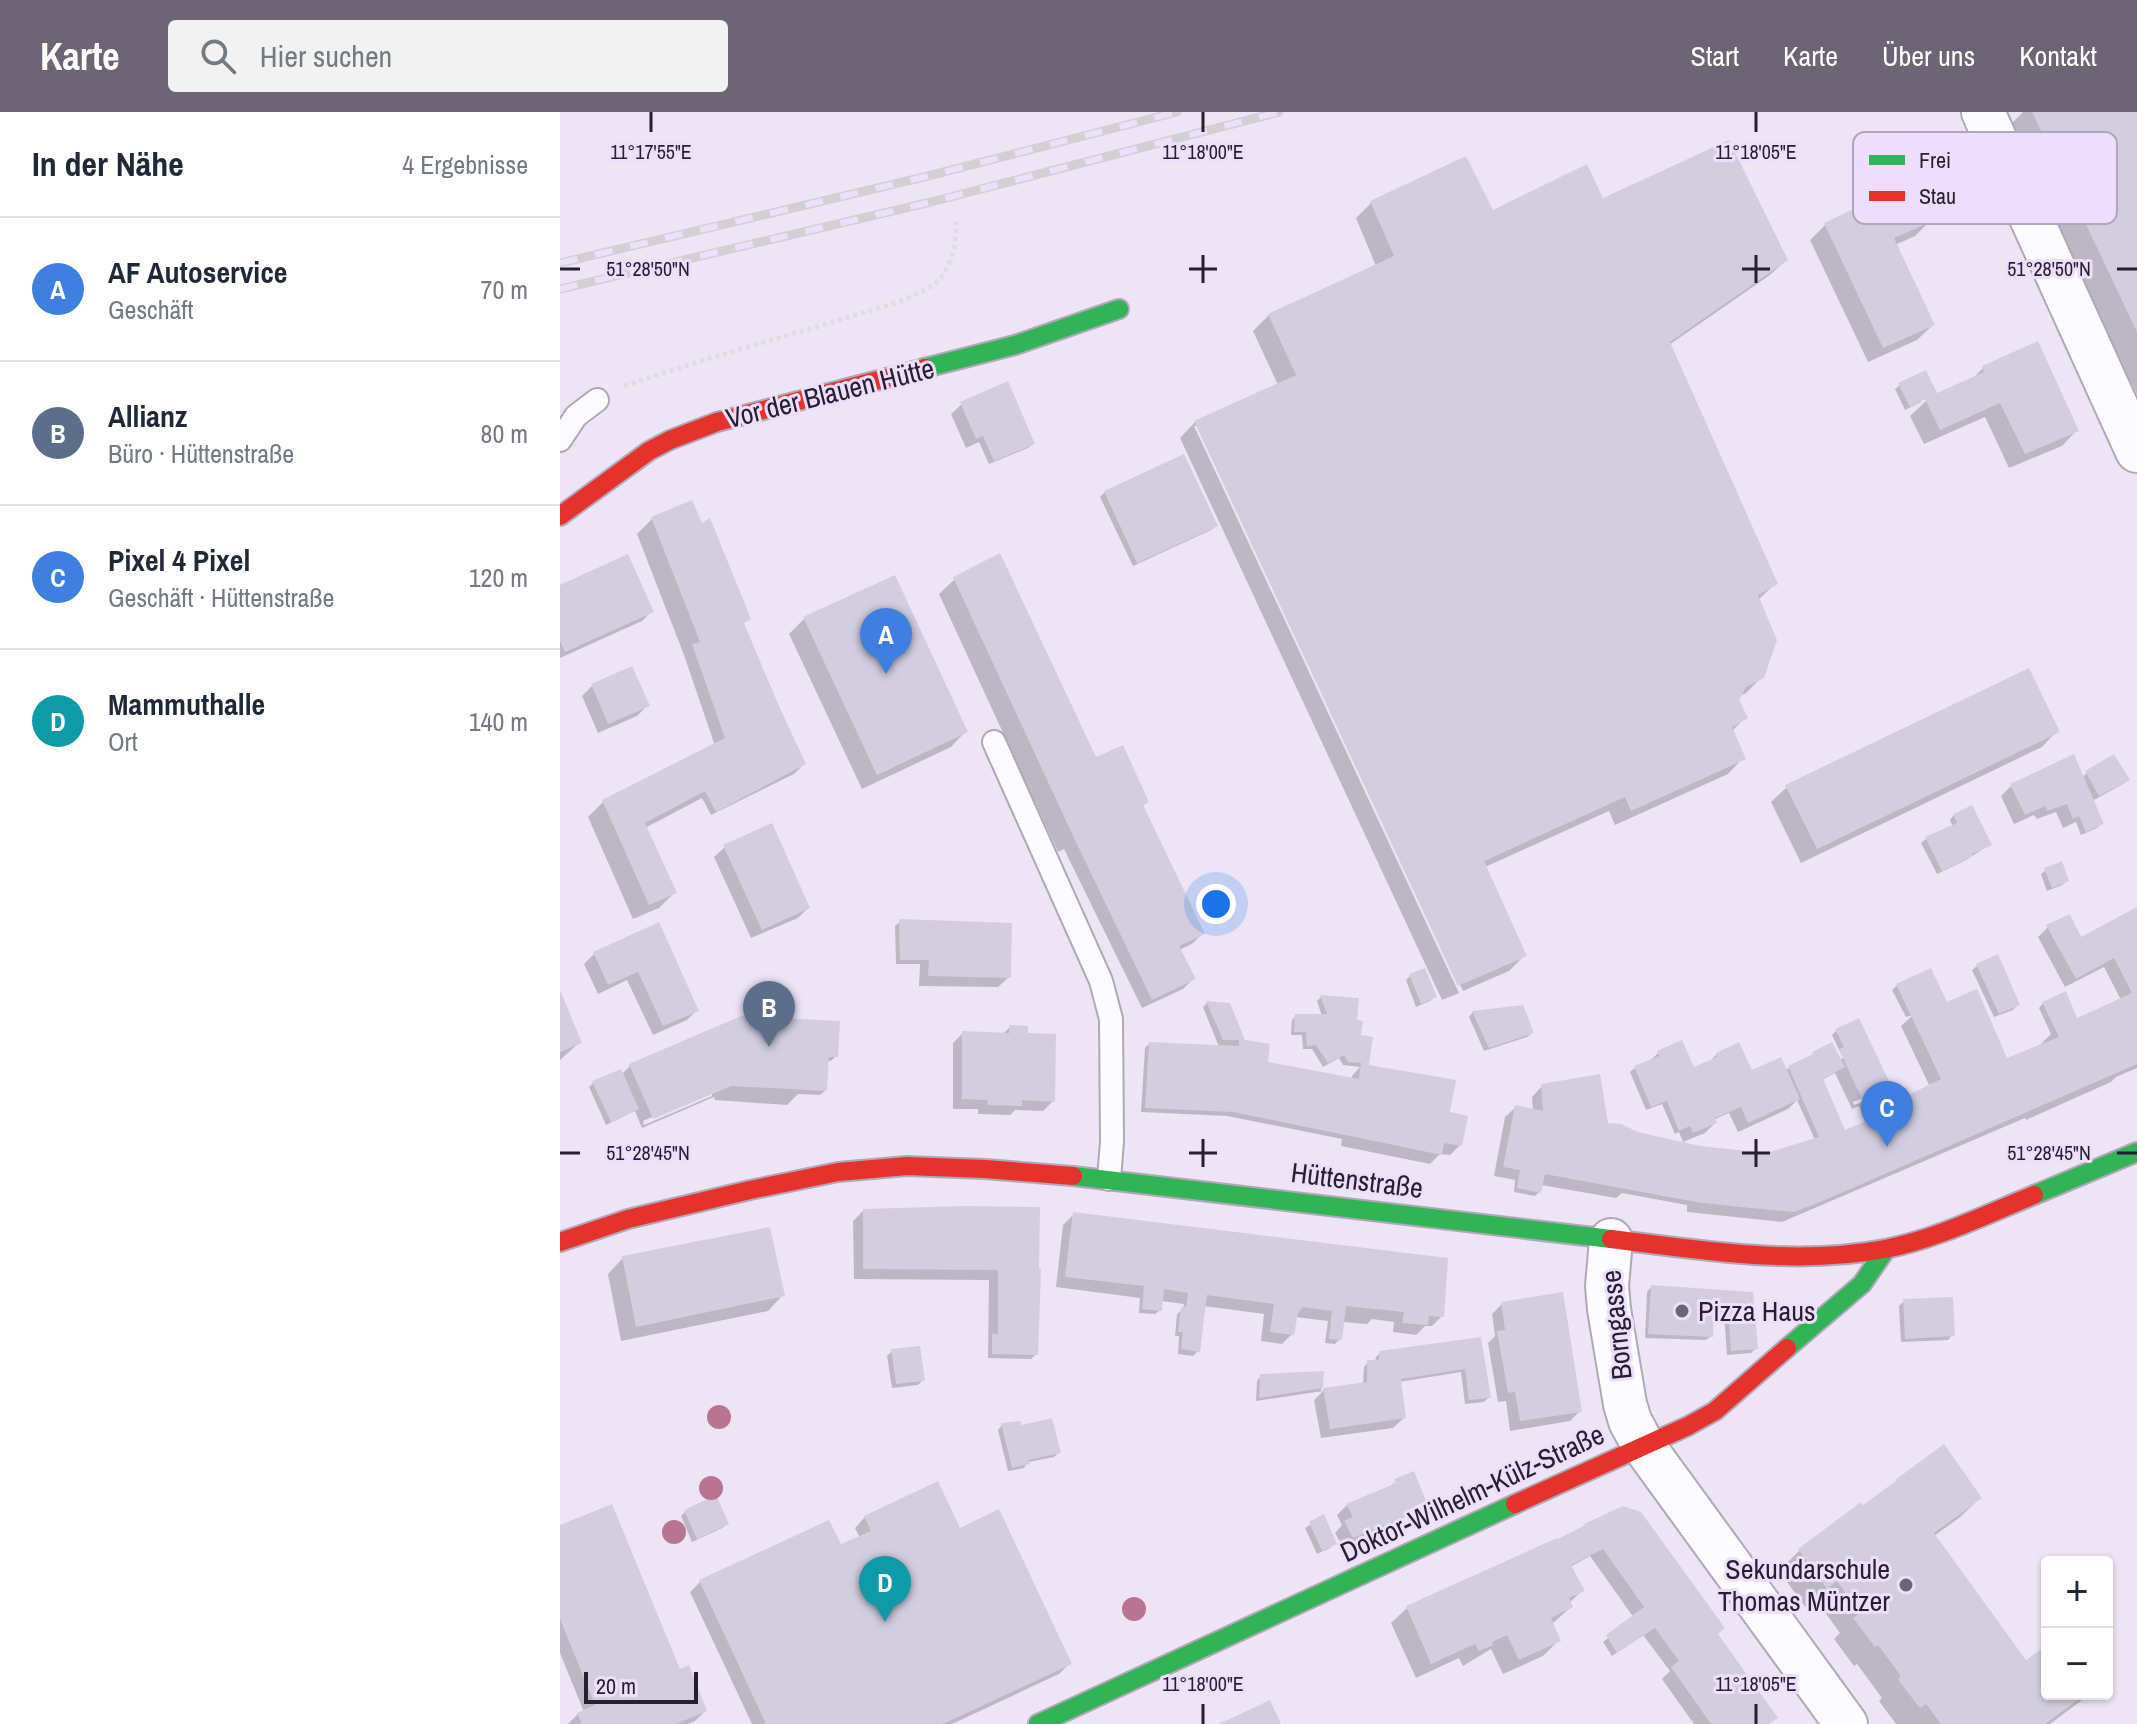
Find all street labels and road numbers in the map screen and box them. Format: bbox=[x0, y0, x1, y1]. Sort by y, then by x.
street label: Vor der Blauen Hütte bbox=[722, 349, 938, 437]
street label: Hüttenstraße bbox=[1289, 1153, 1425, 1207]
street label: Borngasse bbox=[1591, 1268, 1641, 1382]
street label: Doktor-Wilhelm-Külz-Straße bbox=[1334, 1415, 1610, 1571]

